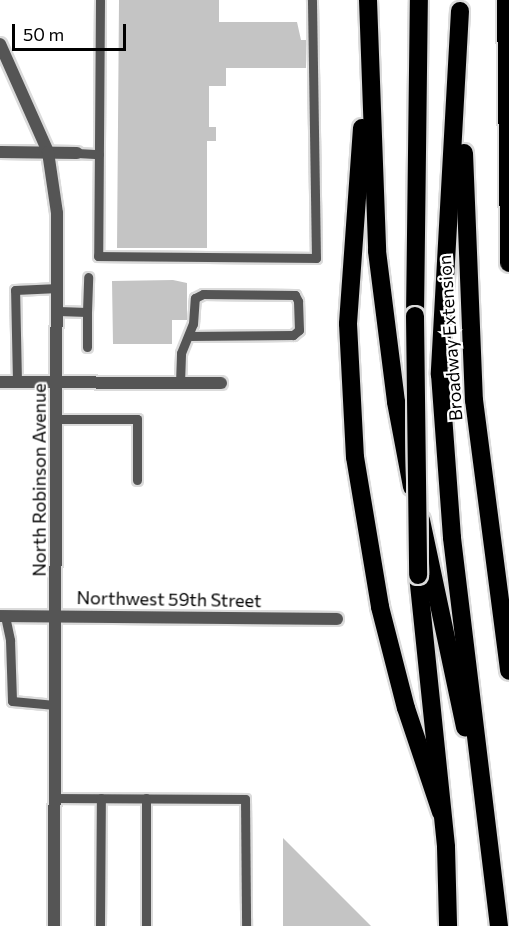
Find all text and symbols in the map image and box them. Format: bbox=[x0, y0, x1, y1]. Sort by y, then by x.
scale bar bbox=[15, 12, 129, 50]
text: 50 m bbox=[23, 23, 64, 45]
street label: Broadway Extension bbox=[433, 254, 467, 422]
street label: North Robinson Avenue bbox=[28, 383, 50, 577]
street label: Northwest 59th Street bbox=[76, 587, 262, 611]

